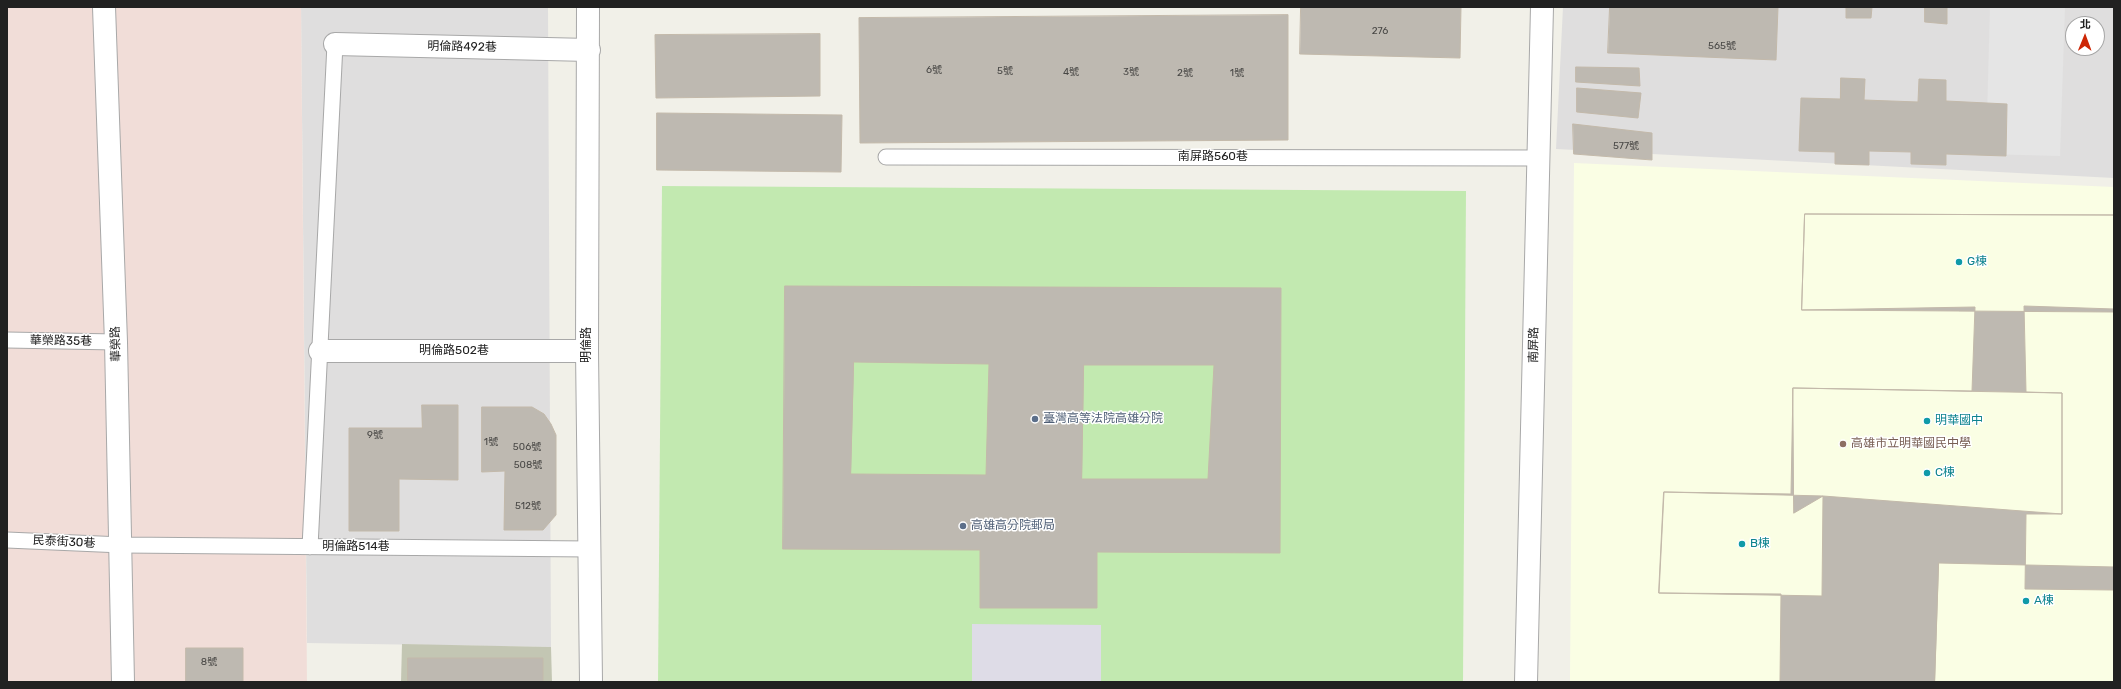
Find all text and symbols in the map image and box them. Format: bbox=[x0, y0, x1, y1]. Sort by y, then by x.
north arrow bbox=[2065, 16, 2105, 56]
text: 北 bbox=[2080, 18, 2091, 31]
house number: 276 bbox=[1372, 25, 1388, 37]
street label: 明倫路492巷 bbox=[427, 39, 497, 55]
house number: 565號 bbox=[1708, 40, 1736, 52]
house number: 6號 bbox=[926, 64, 942, 76]
house number: 5號 bbox=[997, 65, 1013, 77]
house number: 4號 bbox=[1063, 66, 1079, 78]
house number: 3號 bbox=[1123, 66, 1139, 78]
house number: 2號 bbox=[1177, 67, 1193, 79]
house number: 1號 bbox=[1230, 67, 1244, 79]
house number: 577號 bbox=[1613, 140, 1639, 152]
street label: 南屏路560巷 bbox=[1178, 150, 1248, 164]
place label: G棟 bbox=[1967, 255, 1987, 269]
marker: G棟 bbox=[1954, 257, 1964, 267]
street label: 華榮路 bbox=[108, 326, 124, 362]
street label: 明倫路 bbox=[580, 327, 594, 363]
street label: 南屏路 bbox=[1526, 327, 1542, 363]
street label: 華榮路35巷 bbox=[30, 333, 92, 349]
street label: 明倫路502巷 bbox=[419, 344, 489, 358]
place label: 臺灣高等法院高雄分院 bbox=[1043, 412, 1163, 426]
marker: 臺灣高等法院高雄分院 bbox=[1030, 414, 1040, 424]
place label: 明華國中 bbox=[1935, 414, 1983, 428]
marker: 明華國中 bbox=[1922, 416, 1932, 426]
house number: 9號 bbox=[367, 429, 383, 441]
house number: 1號 bbox=[484, 436, 498, 448]
place label: 高雄市立明華國民中學 bbox=[1851, 437, 1971, 451]
marker: 高雄市立明華國民中學 bbox=[1838, 439, 1848, 449]
house number: 506號 bbox=[513, 441, 541, 453]
house number: 508號 bbox=[514, 459, 542, 471]
place label: C棟 bbox=[1935, 466, 1955, 480]
marker: C棟 bbox=[1922, 468, 1932, 478]
house number: 512號 bbox=[515, 500, 541, 512]
place label: 高雄高分院郵局 bbox=[971, 519, 1055, 533]
marker: 高雄高分院郵局 bbox=[958, 521, 968, 531]
street label: 民泰街30巷 bbox=[32, 533, 96, 551]
place label: B棟 bbox=[1750, 537, 1770, 551]
marker: B棟 bbox=[1737, 539, 1747, 549]
street label: 明倫路514巷 bbox=[322, 540, 390, 554]
place label: A棟 bbox=[2034, 594, 2054, 608]
marker: A棟 bbox=[2021, 596, 2031, 606]
house number: 8號 bbox=[201, 656, 217, 668]

